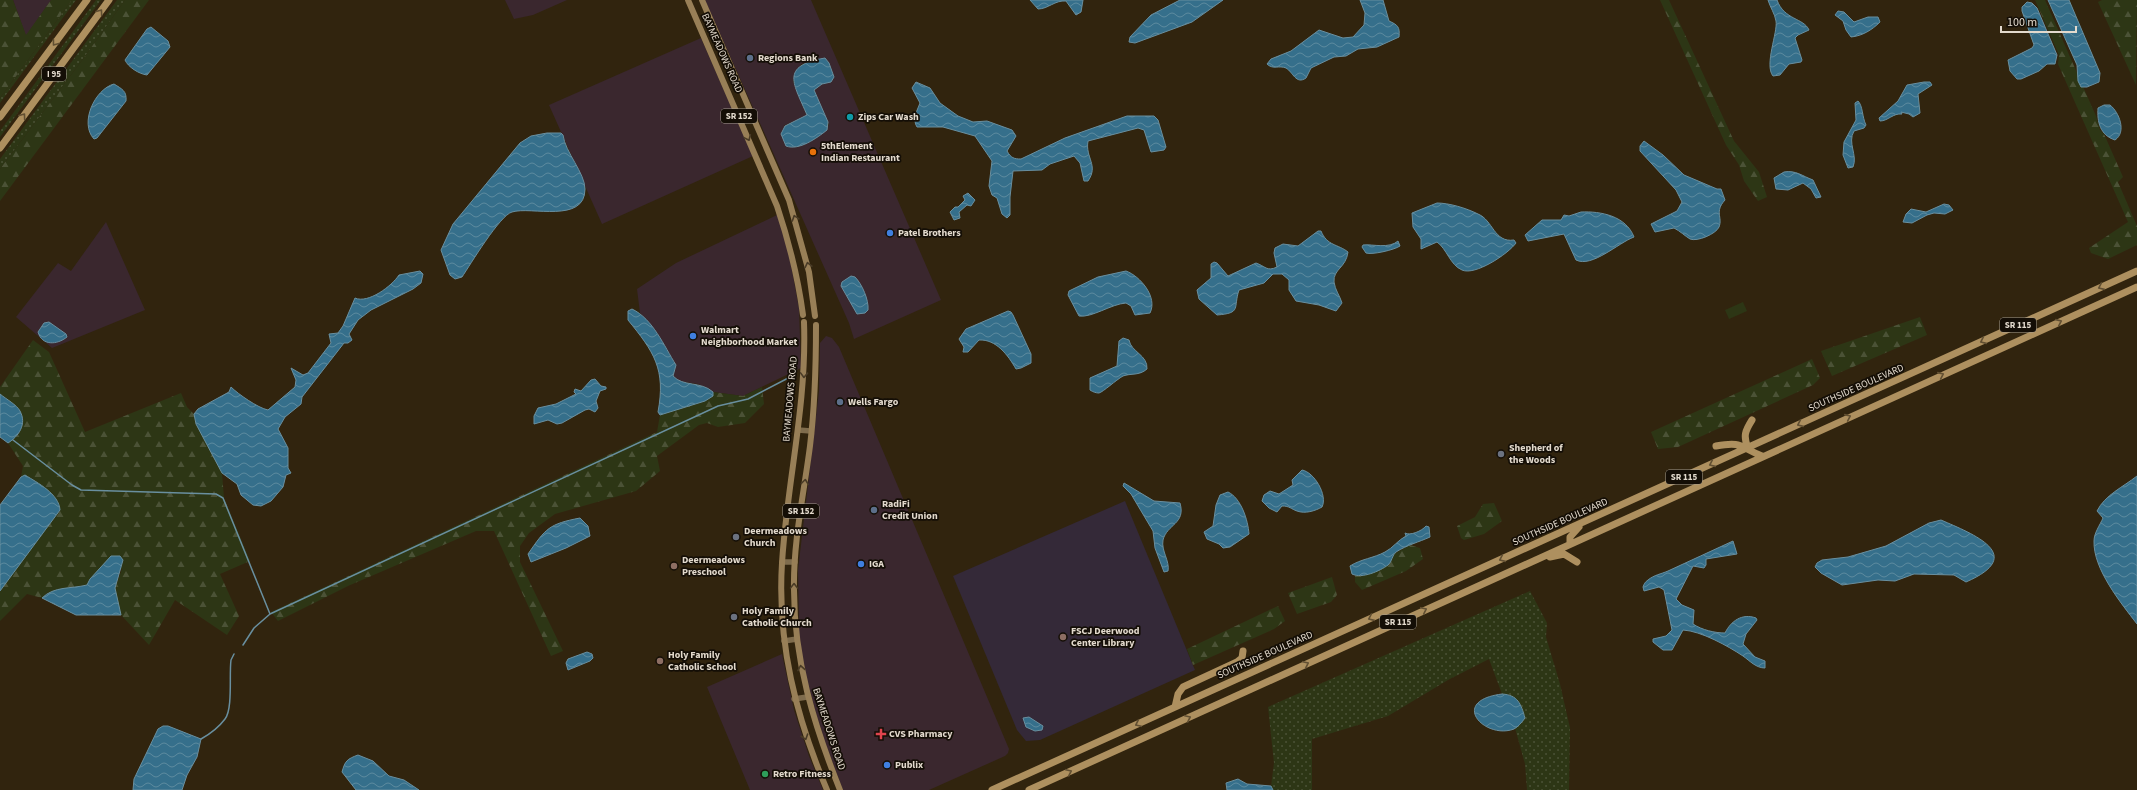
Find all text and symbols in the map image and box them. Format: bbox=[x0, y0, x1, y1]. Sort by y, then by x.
scale bar bbox=[2001, 8, 2076, 34]
one-way arrow bbox=[95, 9, 102, 16]
street label: BAYMEADOWS ROAD bbox=[698, 11, 746, 95]
text: 100 m bbox=[2007, 14, 2037, 31]
one-way arrow bbox=[53, 38, 60, 45]
place label: Regions Bank bbox=[758, 51, 818, 65]
marker: Regions Bank bbox=[745, 53, 755, 63]
road number: I 95 bbox=[42, 67, 66, 81]
road number: SR 152 bbox=[721, 109, 757, 123]
place label: Zips Car Wash bbox=[858, 110, 919, 124]
marker: Zips Car Wash bbox=[845, 112, 855, 122]
one-way arrow bbox=[18, 114, 25, 121]
one-way arrow bbox=[743, 134, 751, 142]
place label: 5thElement Indian Restaurant bbox=[821, 139, 900, 165]
marker: 5thElement Indian Restaurant bbox=[808, 147, 818, 157]
one-way arrow bbox=[792, 215, 800, 222]
place label: Patel Brothers bbox=[898, 226, 961, 240]
marker: Patel Brothers bbox=[885, 228, 895, 238]
one-way arrow bbox=[804, 262, 812, 268]
one-way arrow bbox=[2098, 283, 2105, 291]
road number: SR 115 bbox=[2000, 318, 2036, 332]
one-way arrow bbox=[2055, 319, 2063, 327]
place label: Walmart Neighborhood Market bbox=[701, 323, 798, 349]
marker: Walmart Neighborhood Market bbox=[688, 331, 698, 341]
one-way arrow bbox=[1980, 336, 1988, 344]
street label: BAYMEADOWS ROAD bbox=[779, 356, 801, 442]
street label: SOUTHSIDE BOULEVARD bbox=[1806, 361, 1906, 415]
one-way arrow bbox=[800, 372, 808, 378]
one-way arrow bbox=[1937, 372, 1944, 380]
place label: Wells Fargo bbox=[848, 395, 899, 409]
marker: Wells Fargo bbox=[835, 397, 845, 407]
one-way arrow bbox=[1844, 414, 1851, 422]
one-way arrow bbox=[1797, 419, 1805, 427]
place label: Shepherd of the Woods bbox=[1509, 441, 1563, 467]
marker: Shepherd of the Woods bbox=[1496, 449, 1506, 459]
one-way arrow bbox=[1709, 459, 1717, 467]
road number: SR 115 bbox=[1666, 470, 1702, 484]
one-way arrow bbox=[800, 478, 809, 485]
street label: SOUTHSIDE BOULEVARD bbox=[1510, 495, 1610, 549]
place label: RadiFi Credit Union bbox=[882, 497, 938, 523]
road number: SR 152 bbox=[783, 504, 819, 518]
marker: RadiFi Credit Union bbox=[869, 505, 879, 515]
place label: Deermeadows Church bbox=[744, 524, 808, 550]
marker: Deermeadows Church bbox=[731, 532, 741, 542]
place label: Deermeadows Preschool bbox=[682, 553, 746, 579]
one-way arrow bbox=[1499, 554, 1507, 562]
place label: IGA bbox=[869, 557, 884, 571]
marker: IGA bbox=[856, 559, 866, 569]
marker: Deermeadows Preschool bbox=[669, 561, 679, 571]
one-way arrow bbox=[790, 583, 798, 589]
place label: Holy Family Catholic Church bbox=[742, 604, 812, 630]
one-way arrow bbox=[1420, 607, 1428, 615]
marker: Holy Family Catholic Church bbox=[729, 612, 739, 622]
one-way arrow bbox=[1368, 613, 1375, 621]
road number: SR 115 bbox=[1380, 615, 1416, 629]
place label: FSCJ Deerwood Center Library bbox=[1071, 624, 1140, 650]
street label: SOUTHSIDE BOULEVARD bbox=[1215, 628, 1315, 682]
marker: FSCJ Deerwood Center Library bbox=[1058, 632, 1068, 642]
place label: Holy Family Catholic School bbox=[668, 648, 736, 674]
marker: Holy Family Catholic School bbox=[655, 656, 665, 666]
one-way arrow bbox=[1302, 661, 1309, 669]
one-way arrow bbox=[797, 665, 806, 671]
street label: BAYMEADOWS ROAD bbox=[809, 686, 849, 772]
one-way arrow bbox=[1183, 715, 1191, 723]
one-way arrow bbox=[1134, 719, 1142, 727]
place label: CVS Pharmacy bbox=[889, 727, 953, 741]
marker: CVS Pharmacy bbox=[876, 729, 886, 739]
one-way arrow bbox=[801, 733, 809, 740]
place label: Publix bbox=[895, 758, 923, 772]
marker: Publix bbox=[882, 760, 892, 770]
place label: Retro Fitness bbox=[773, 767, 832, 781]
one-way arrow bbox=[1066, 768, 1073, 776]
marker: Retro Fitness bbox=[760, 769, 770, 779]

